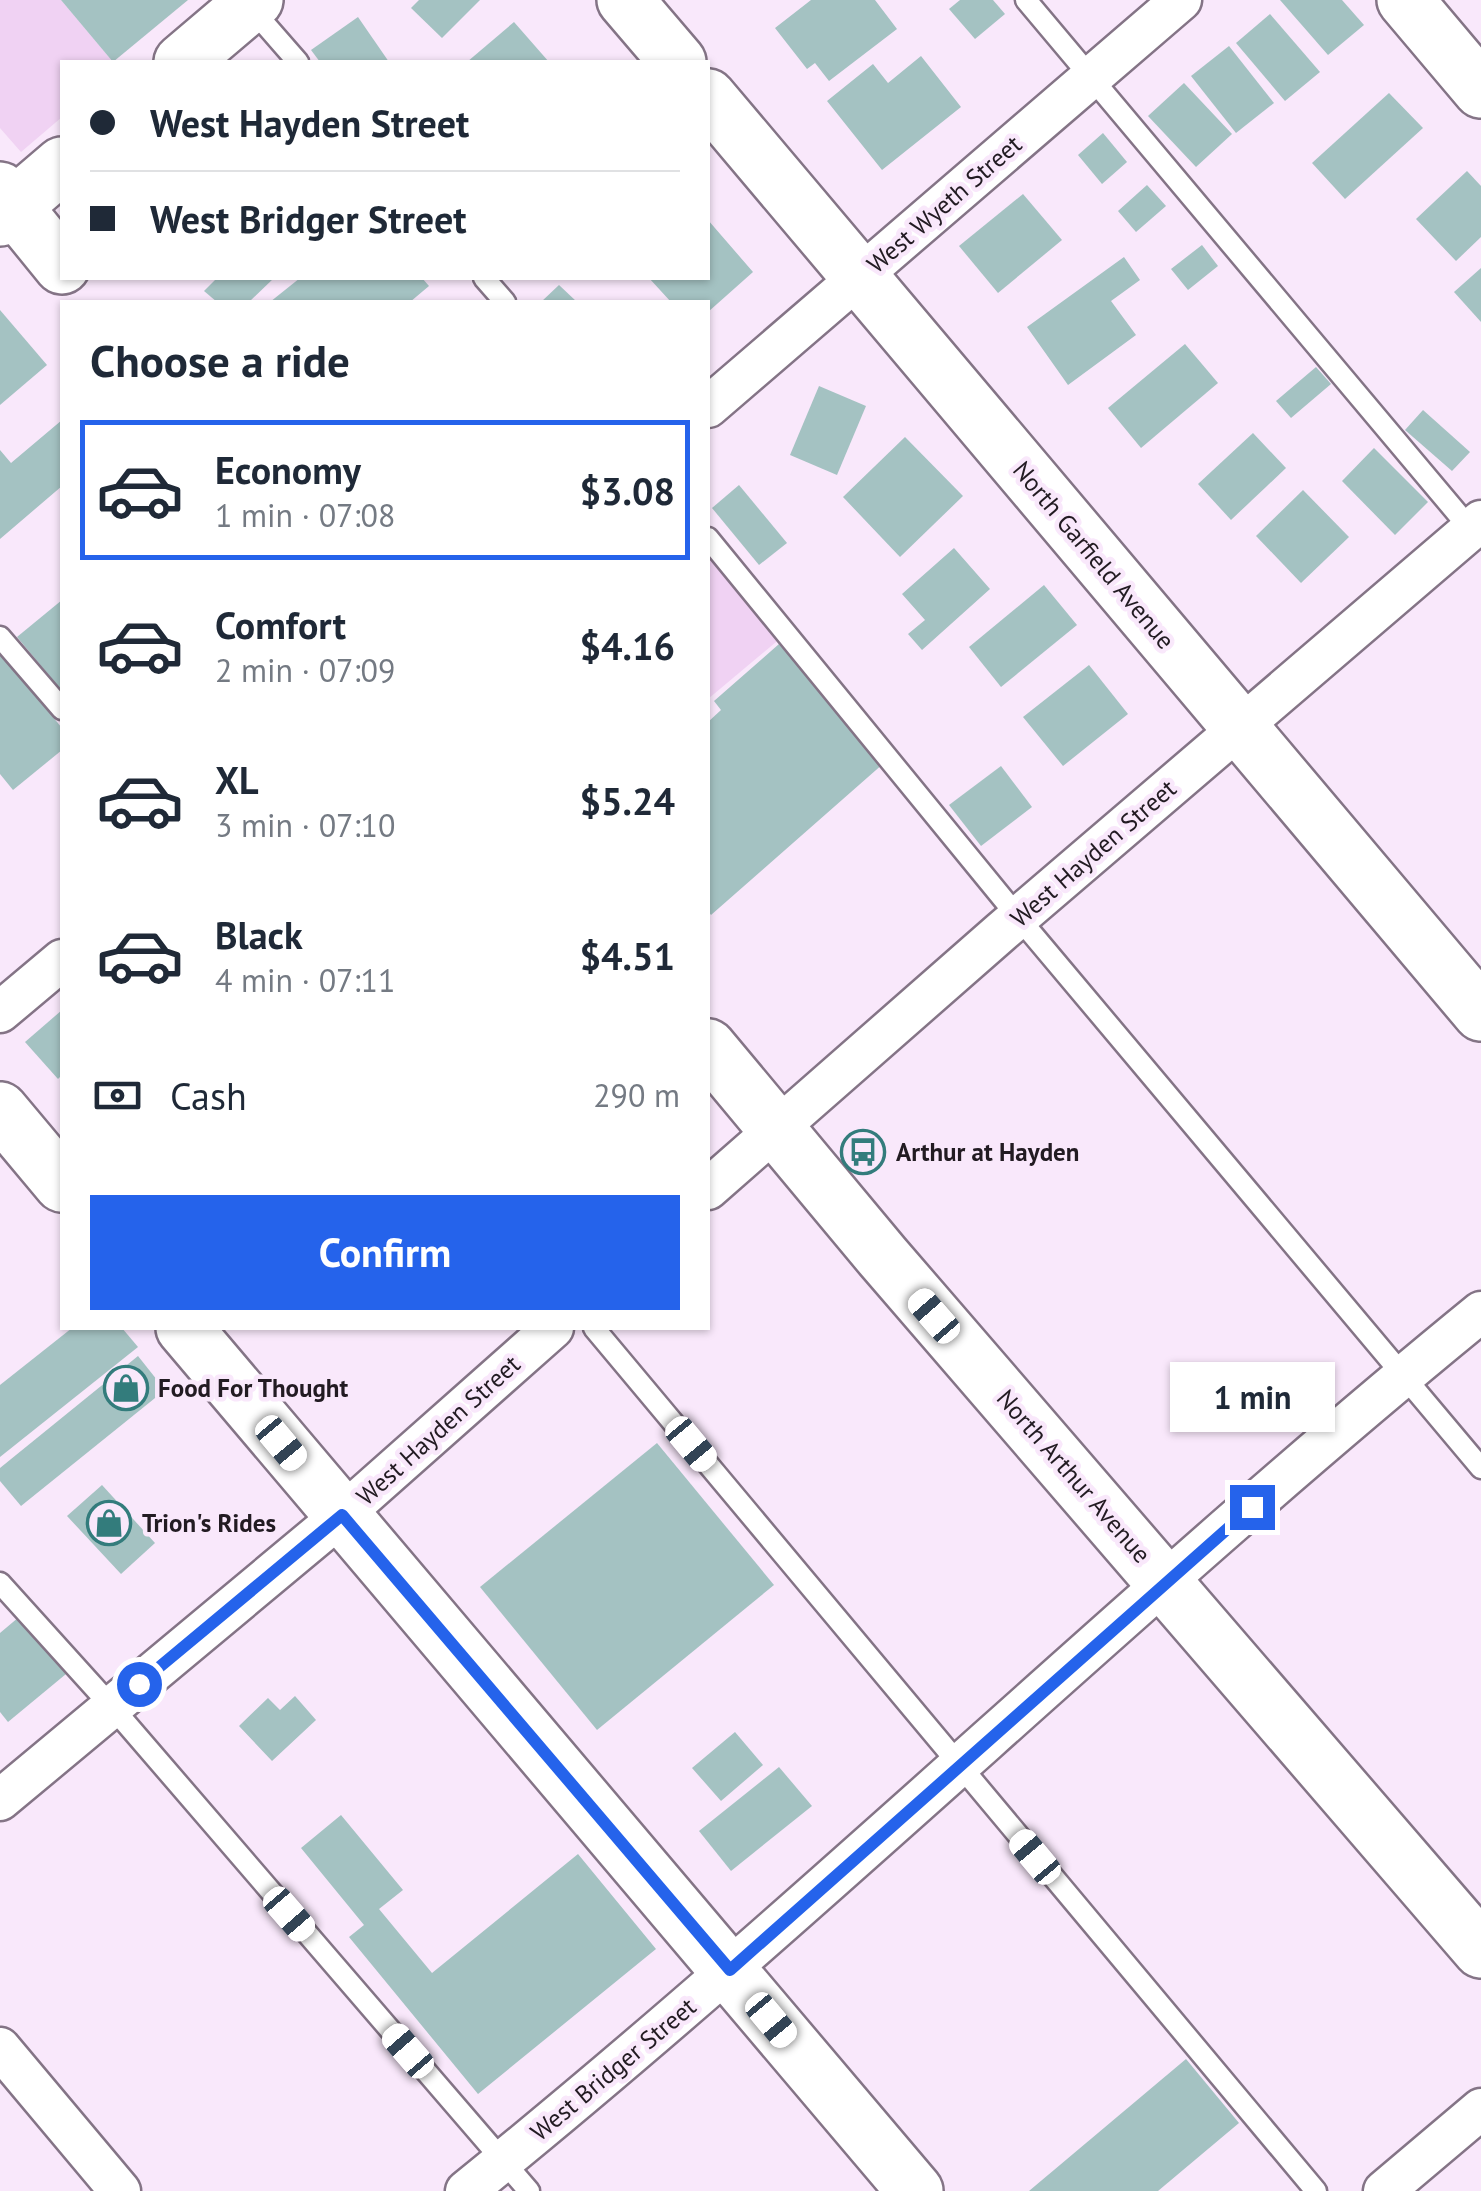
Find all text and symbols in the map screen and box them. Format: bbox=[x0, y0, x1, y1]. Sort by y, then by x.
text: West Hayden Street bbox=[150, 98, 469, 147]
street label: West Wyeth Street bbox=[860, 128, 1028, 280]
text: West Bridger Street bbox=[150, 194, 467, 243]
text: Choose a ride bbox=[90, 331, 350, 389]
icon: car bbox=[95, 445, 185, 535]
text: Economy bbox=[215, 445, 361, 494]
street label: North Garfield Avenue bbox=[1006, 455, 1182, 655]
text: $3.08 bbox=[579, 466, 675, 515]
text: 1 min · 07:08 bbox=[215, 494, 395, 536]
icon: car bbox=[95, 600, 185, 690]
text: Comfort bbox=[215, 600, 346, 649]
text: $4.16 bbox=[579, 621, 675, 670]
text: 2 min · 07:09 bbox=[215, 649, 395, 691]
icon: car bbox=[95, 755, 185, 845]
text: XL bbox=[215, 755, 259, 804]
street label: West Hayden Street bbox=[1004, 772, 1183, 934]
text: $5.24 bbox=[579, 776, 675, 825]
text: 3 min · 07:10 bbox=[215, 804, 395, 846]
icon: car bbox=[95, 910, 185, 1000]
text: Black bbox=[215, 910, 303, 959]
text: $4.51 bbox=[579, 931, 675, 980]
text: 4 min · 07:11 bbox=[215, 959, 395, 1001]
icon: cash bbox=[90, 1068, 145, 1123]
text: Cash bbox=[170, 1071, 247, 1120]
text: 290 m bbox=[593, 1074, 680, 1116]
bus stop icon: Arthur at Hayden bbox=[840, 1129, 886, 1175]
place label: Arthur at Hayden bbox=[896, 1136, 1079, 1168]
button: Confirm bbox=[90, 1195, 680, 1310]
car bbox=[903, 1284, 965, 1348]
street label: West Hayden Street bbox=[350, 1348, 527, 1512]
callout: 1 min bbox=[1170, 1362, 1334, 1432]
shop icon: Food For Thought bbox=[103, 1365, 149, 1411]
place label: Food For Thought bbox=[158, 1372, 348, 1404]
text: 1 min bbox=[1213, 1376, 1292, 1418]
street label: North Arthur Avenue bbox=[990, 1383, 1158, 1569]
car bbox=[250, 1410, 312, 1476]
car bbox=[660, 1411, 722, 1477]
route end bbox=[1230, 1485, 1275, 1530]
shop icon: Trion's Rides bbox=[86, 1500, 132, 1546]
place label: Trion's Rides bbox=[142, 1507, 276, 1539]
route start bbox=[117, 1662, 162, 1707]
car bbox=[1004, 1824, 1066, 1890]
car bbox=[258, 1882, 320, 1946]
car bbox=[740, 1987, 802, 2053]
street label: West Bridger Street bbox=[524, 1990, 703, 2148]
car bbox=[377, 2019, 439, 2083]

